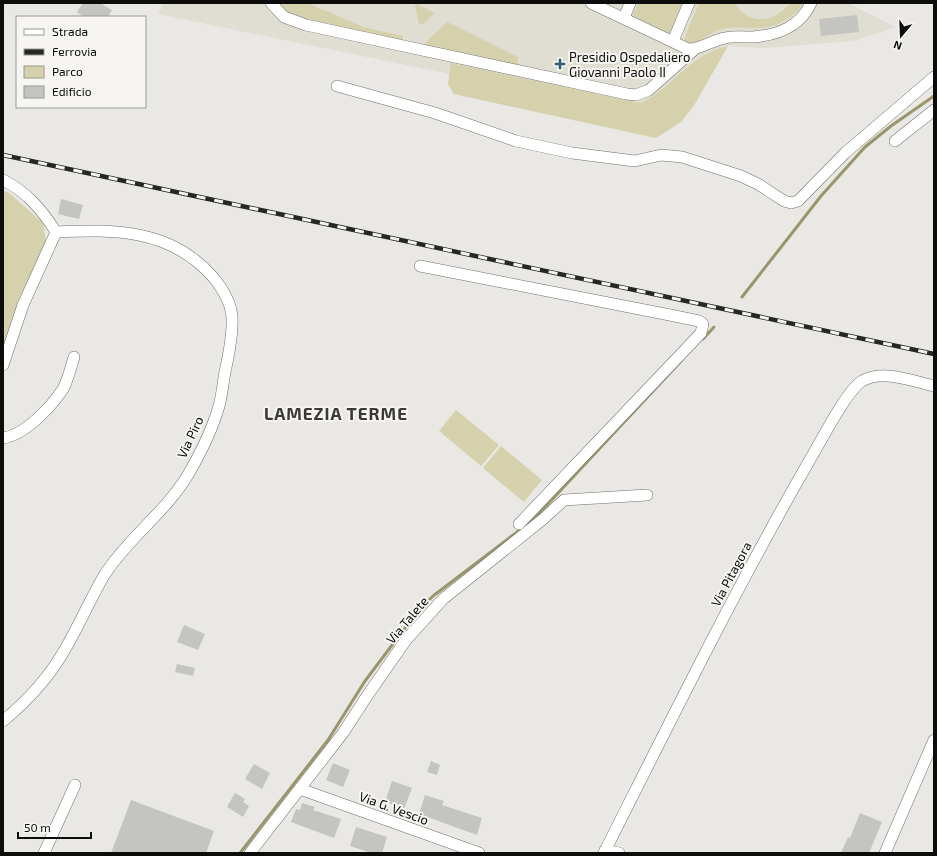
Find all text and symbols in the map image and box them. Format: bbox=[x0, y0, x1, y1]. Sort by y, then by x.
legend bbox=[16, 16, 146, 108]
north arrow bbox=[881, 16, 921, 56]
text: Strada bbox=[52, 24, 88, 38]
text: N bbox=[892, 38, 903, 53]
text: Ferrovia bbox=[52, 44, 97, 58]
place label: Presidio Ospedaliero Giovanni Paolo II bbox=[569, 49, 690, 80]
marker: Presidio Ospedaliero Giovanni Paolo II bbox=[554, 58, 566, 70]
text: Parco bbox=[52, 64, 83, 78]
text: Edificio bbox=[52, 84, 92, 98]
district label: LAMEZIA TERME bbox=[264, 403, 408, 423]
street label: Via Piro bbox=[173, 413, 207, 461]
street label: Via Pitagora bbox=[707, 539, 755, 609]
street label: Via Talete bbox=[383, 593, 431, 647]
street label: Via G. Vescio bbox=[357, 788, 431, 828]
scale bar bbox=[18, 814, 91, 840]
text: 50 m bbox=[24, 820, 51, 834]

